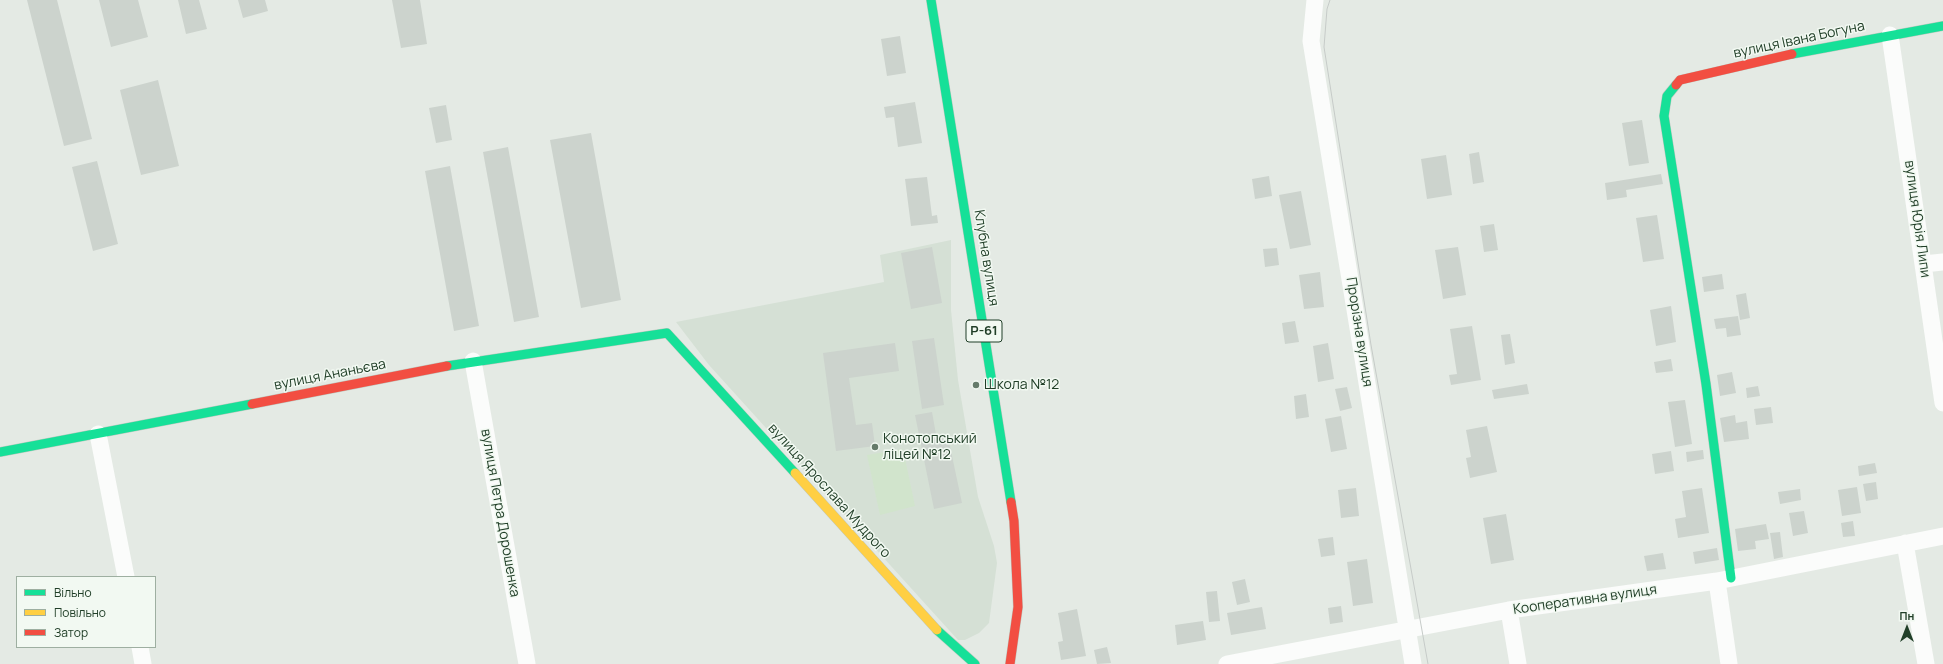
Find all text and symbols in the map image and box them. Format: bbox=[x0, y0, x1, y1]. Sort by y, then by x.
street label: вулиця Івана Богуна bbox=[1732, 18, 1866, 62]
street label: вулиця Юрія Липи bbox=[1900, 159, 1934, 279]
street label: Клубна вулиця bbox=[970, 209, 1002, 307]
street label: Прорізна вулиця bbox=[1342, 276, 1376, 388]
road number: Р-61 bbox=[966, 320, 1002, 342]
street label: вулиця Ананьєва bbox=[273, 356, 387, 394]
place label: Школа №12 bbox=[984, 377, 1059, 393]
marker: Школа №12 bbox=[971, 380, 981, 390]
street label: вулиця Ярослава Мудрого bbox=[764, 420, 894, 562]
street label: вулиця Петра Дорошенка bbox=[477, 428, 523, 598]
place label: Конотопський ліцей №12 bbox=[883, 431, 977, 464]
marker: Конотопський ліцей №12 bbox=[870, 442, 880, 452]
legend bbox=[16, 576, 156, 648]
street label: Кооперативна вулиця bbox=[1512, 582, 1658, 618]
text: Вільно bbox=[54, 584, 92, 601]
text: Повільно bbox=[54, 604, 106, 621]
north arrow bbox=[1887, 608, 1927, 648]
text: Пн bbox=[1900, 608, 1914, 623]
text: Затор bbox=[54, 624, 88, 641]

